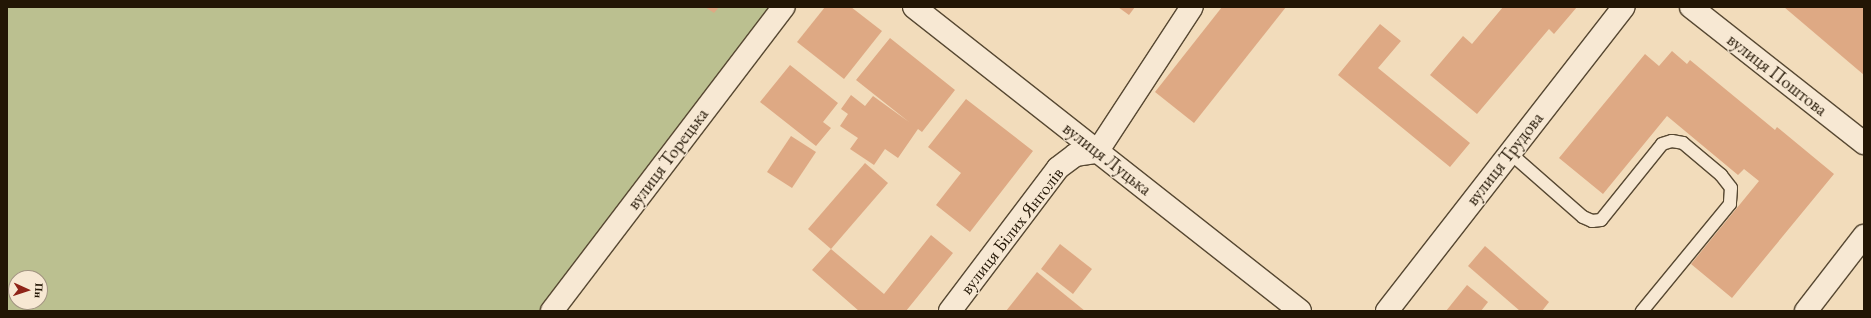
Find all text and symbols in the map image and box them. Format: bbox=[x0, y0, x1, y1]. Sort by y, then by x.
street label: вулиця Поштова bbox=[1723, 29, 1831, 121]
street label: вулиця Торецька bbox=[623, 104, 713, 214]
street label: вулиця Трудова bbox=[1462, 108, 1548, 210]
street label: вулиця Луцька bbox=[1058, 118, 1156, 200]
street label: вулиця Білих Янголів bbox=[956, 163, 1068, 299]
north arrow bbox=[8, 270, 48, 310]
text: Пн bbox=[32, 283, 46, 298]

